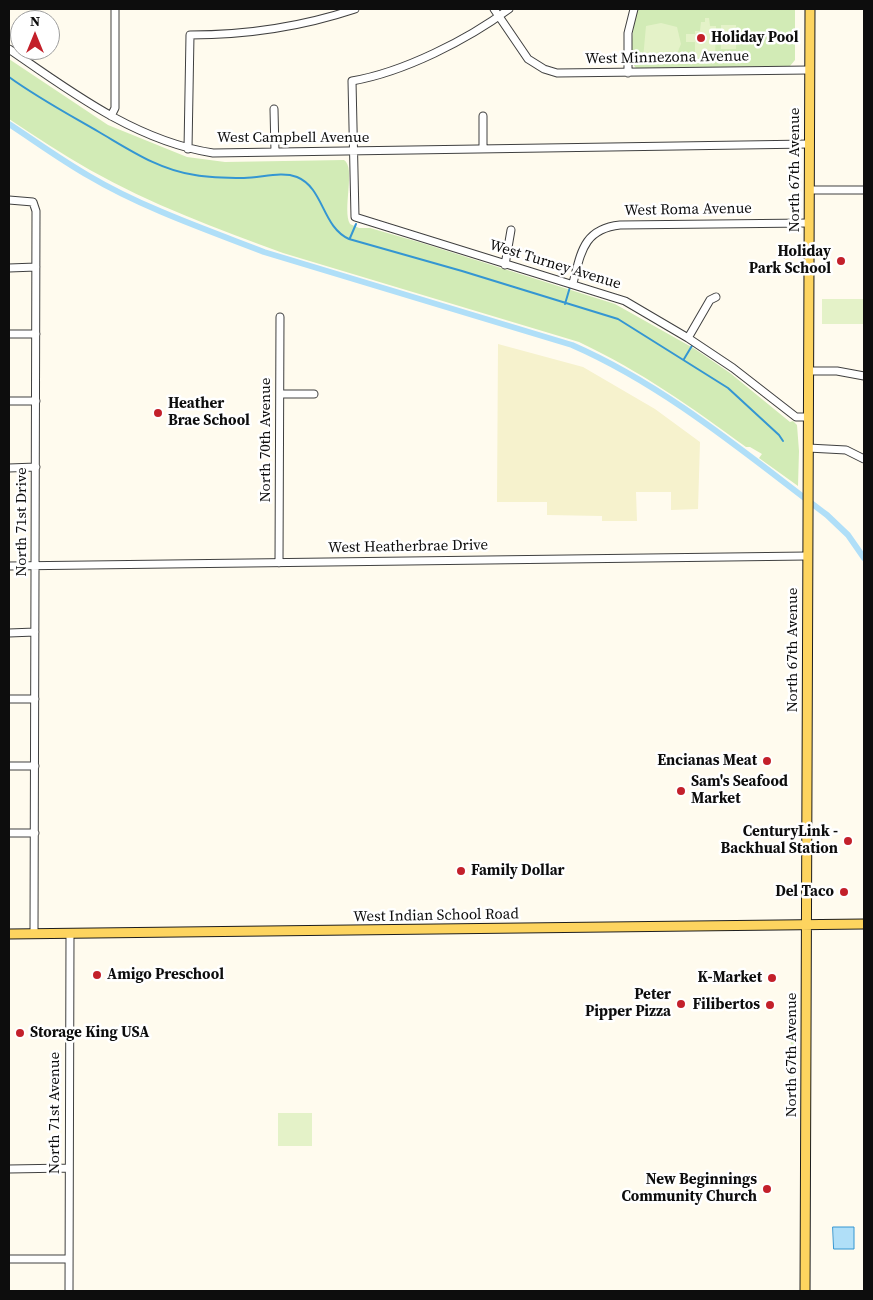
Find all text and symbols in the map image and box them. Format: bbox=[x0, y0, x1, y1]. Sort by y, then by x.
north arrow bbox=[10, 10, 60, 60]
text: N bbox=[30, 11, 40, 31]
place label: Holiday Pool bbox=[711, 29, 799, 47]
marker: Holiday Pool bbox=[695, 32, 707, 44]
street label: West Minnezona Avenue bbox=[585, 48, 749, 68]
street label: North 67th Avenue bbox=[786, 108, 804, 232]
street label: West Campbell Avenue bbox=[217, 129, 369, 147]
street label: West Roma Avenue bbox=[624, 200, 752, 220]
street label: West Turney Avenue bbox=[487, 236, 623, 294]
place label: Holiday Park School bbox=[749, 243, 831, 278]
marker: Holiday Park School bbox=[835, 255, 847, 267]
street label: North 70th Avenue bbox=[257, 378, 275, 502]
place label: Heather Brae School bbox=[168, 395, 250, 430]
marker: Heather Brae School bbox=[152, 407, 164, 419]
street label: North 71st Drive bbox=[13, 467, 31, 577]
street label: West Heatherbrae Drive bbox=[328, 537, 488, 557]
street label: North 67th Avenue bbox=[784, 588, 802, 712]
place label: Encianas Meat bbox=[657, 752, 757, 770]
marker: Encianas Meat bbox=[761, 755, 773, 767]
place label: Sam's Seafood Market bbox=[691, 773, 788, 808]
marker: Sam's Seafood Market bbox=[675, 785, 687, 797]
place label: CenturyLink - Backhual Station bbox=[721, 823, 838, 858]
marker: CenturyLink - Backhual Station bbox=[842, 835, 854, 847]
place label: Family Dollar bbox=[471, 862, 565, 880]
marker: Family Dollar bbox=[455, 865, 467, 877]
place label: Del Taco bbox=[775, 883, 834, 901]
marker: Del Taco bbox=[838, 886, 850, 898]
street label: West Indian School Road bbox=[353, 906, 519, 926]
place label: Amigo Preschool bbox=[107, 966, 224, 984]
marker: Amigo Preschool bbox=[91, 969, 103, 981]
place label: K-Market bbox=[698, 969, 762, 987]
marker: K-Market bbox=[766, 972, 778, 984]
place label: Peter Pipper Pizza bbox=[585, 986, 671, 1021]
street label: North 67th Avenue bbox=[783, 993, 801, 1117]
place label: Filibertos bbox=[693, 996, 760, 1014]
marker: Peter Pipper Pizza bbox=[675, 998, 687, 1010]
marker: Filibertos bbox=[764, 999, 776, 1011]
place label: Storage King USA bbox=[30, 1024, 149, 1042]
marker: Storage King USA bbox=[14, 1027, 26, 1039]
street label: North 71st Avenue bbox=[46, 1052, 64, 1174]
place label: New Beginnings Community Church bbox=[621, 1171, 757, 1206]
marker: New Beginnings Community Church bbox=[761, 1183, 773, 1195]

